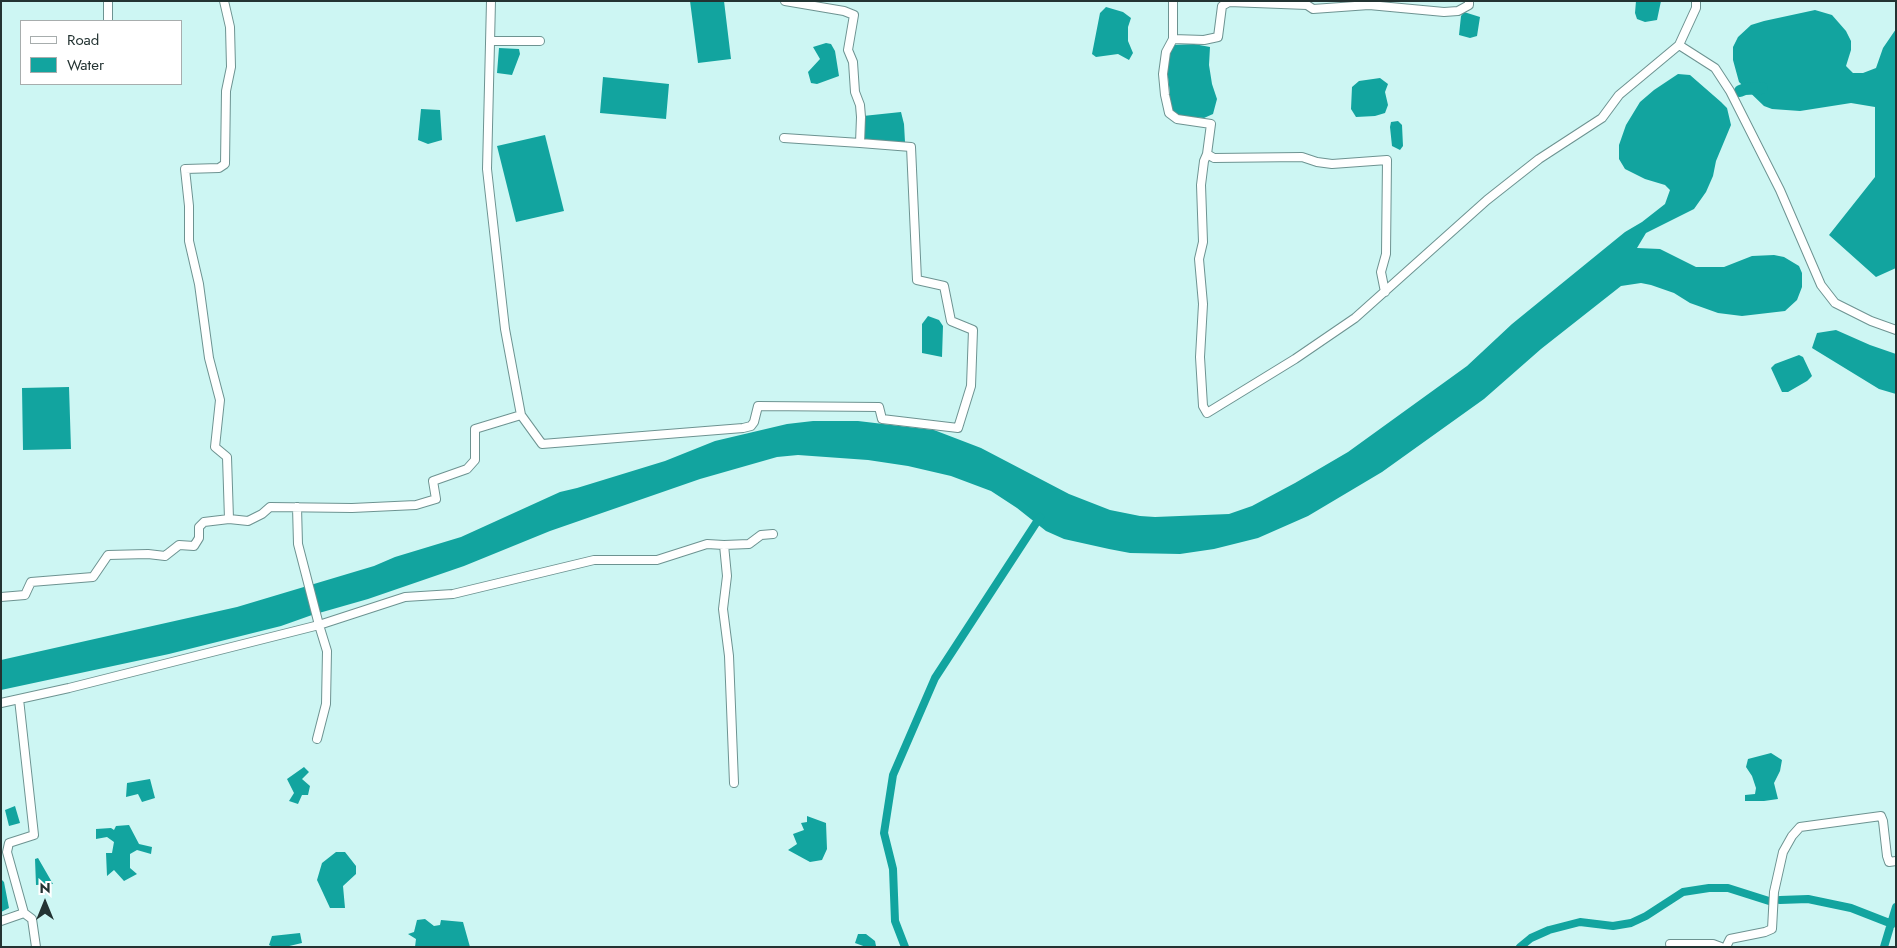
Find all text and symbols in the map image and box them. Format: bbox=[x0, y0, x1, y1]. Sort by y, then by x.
legend bbox=[20, 20, 182, 85]
text: Road bbox=[67, 29, 99, 51]
text: Water bbox=[67, 54, 104, 76]
north arrow bbox=[20, 878, 70, 928]
text: N bbox=[39, 878, 51, 898]

